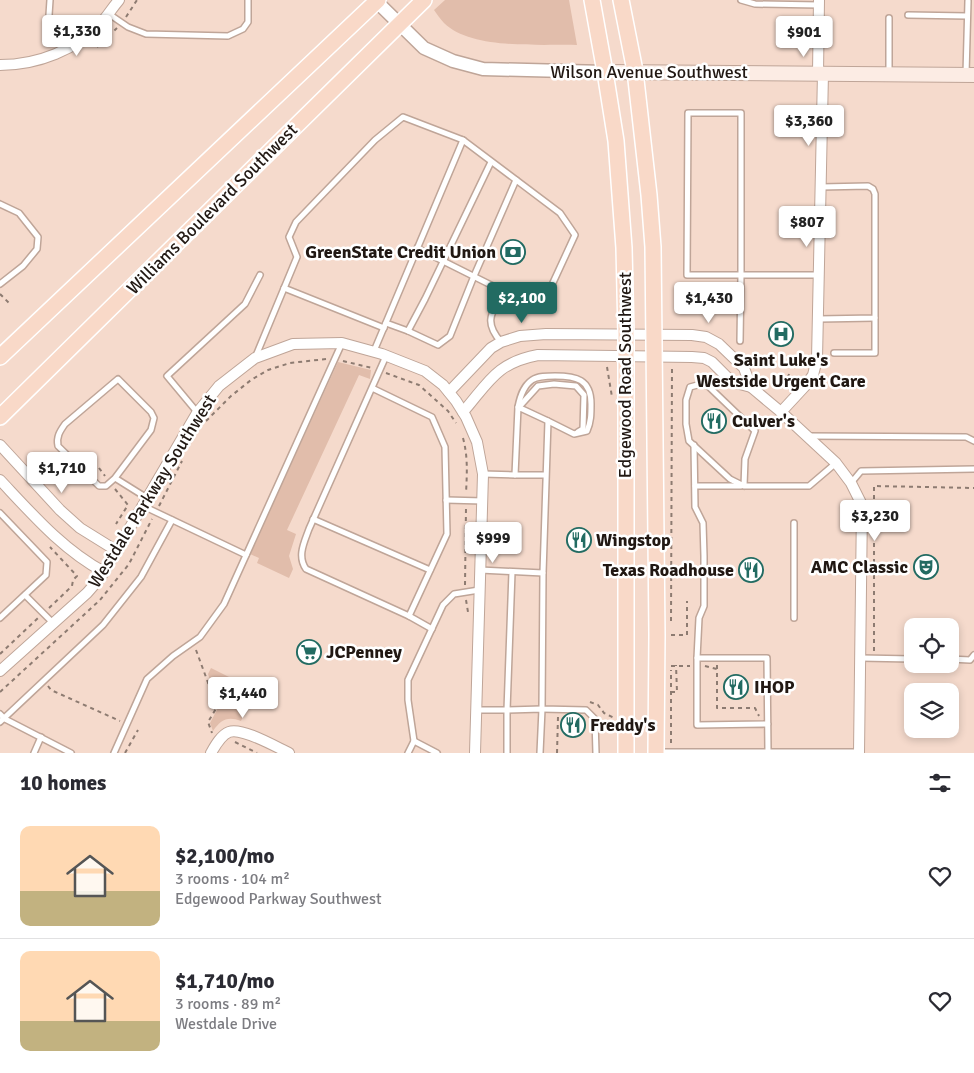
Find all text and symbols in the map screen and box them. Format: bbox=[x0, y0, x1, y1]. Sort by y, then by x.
pin: $1,330 bbox=[36, 15, 118, 57]
pin: $901 bbox=[774, 15, 834, 58]
text: $1,330 bbox=[53, 21, 101, 41]
text: $901 bbox=[787, 22, 821, 42]
street label: Wilson Avenue Southwest bbox=[550, 61, 748, 83]
pin: $3,360 bbox=[768, 104, 850, 147]
text: $3,360 bbox=[785, 111, 833, 131]
street label: Williams Boulevard Southwest bbox=[122, 119, 302, 299]
pin: $807 bbox=[777, 206, 837, 248]
text: $807 bbox=[790, 212, 824, 232]
bank icon: GreenState Credit Union bbox=[500, 239, 526, 265]
place label: GreenState Credit Union bbox=[305, 241, 496, 263]
street label: Edgewood Road Southwest bbox=[614, 272, 636, 478]
pin: $2,100 bbox=[481, 282, 563, 324]
pin: $1,430 bbox=[668, 282, 750, 324]
text: $2,100 bbox=[498, 288, 546, 308]
text: $1,430 bbox=[685, 288, 733, 308]
hospital icon: Saint Luke's Westside Urgent Care bbox=[768, 321, 794, 347]
place label: Saint Luke's Westside Urgent Care bbox=[696, 349, 866, 392]
street label: Westdale Parkway Southwest bbox=[83, 390, 221, 592]
restaurant icon: Culver's bbox=[701, 408, 727, 434]
place label: Culver's bbox=[732, 410, 795, 432]
pin: $1,710 bbox=[21, 452, 103, 494]
text: $1,710 bbox=[38, 458, 86, 478]
pin: $3,230 bbox=[834, 500, 916, 542]
text: $3,230 bbox=[851, 506, 899, 526]
pin: $999 bbox=[463, 522, 523, 564]
restaurant icon: Wingstop bbox=[566, 527, 592, 553]
text: $999 bbox=[476, 528, 510, 548]
place label: Wingstop bbox=[596, 529, 671, 551]
theatre icon: AMC Classic bbox=[913, 554, 939, 580]
place label: AMC Classic bbox=[811, 556, 908, 578]
restaurant icon: Texas Roadhouse bbox=[738, 557, 764, 583]
place label: Texas Roadhouse bbox=[603, 559, 734, 581]
map controls bbox=[904, 618, 959, 738]
button: locate bbox=[904, 618, 959, 673]
supermarket icon: JCPenney bbox=[296, 639, 322, 665]
place label: JCPenney bbox=[326, 641, 402, 663]
restaurant icon: IHOP bbox=[723, 674, 749, 700]
pin: $1,440 bbox=[202, 676, 284, 719]
place label: IHOP bbox=[754, 676, 795, 698]
text: $1,440 bbox=[219, 683, 267, 703]
button: layers bbox=[904, 683, 959, 738]
restaurant icon: Freddy's bbox=[560, 712, 586, 738]
place label: Freddy's bbox=[590, 714, 656, 736]
icon: filters bbox=[926, 769, 954, 797]
text: 10 homes bbox=[20, 770, 106, 796]
text: $2,100/mo bbox=[175, 843, 274, 869]
icon: home bbox=[60, 846, 120, 906]
icon: heart bbox=[926, 862, 954, 890]
text: 3 rooms · 104 m² bbox=[175, 869, 290, 889]
text: Edgewood Parkway Southwest bbox=[175, 889, 382, 909]
text: $1,710/mo bbox=[175, 968, 274, 994]
icon: home bbox=[60, 971, 120, 1031]
icon: heart bbox=[926, 987, 954, 1015]
text: 3 rooms · 89 m² bbox=[175, 994, 281, 1014]
text: Westdale Drive bbox=[175, 1014, 277, 1034]

